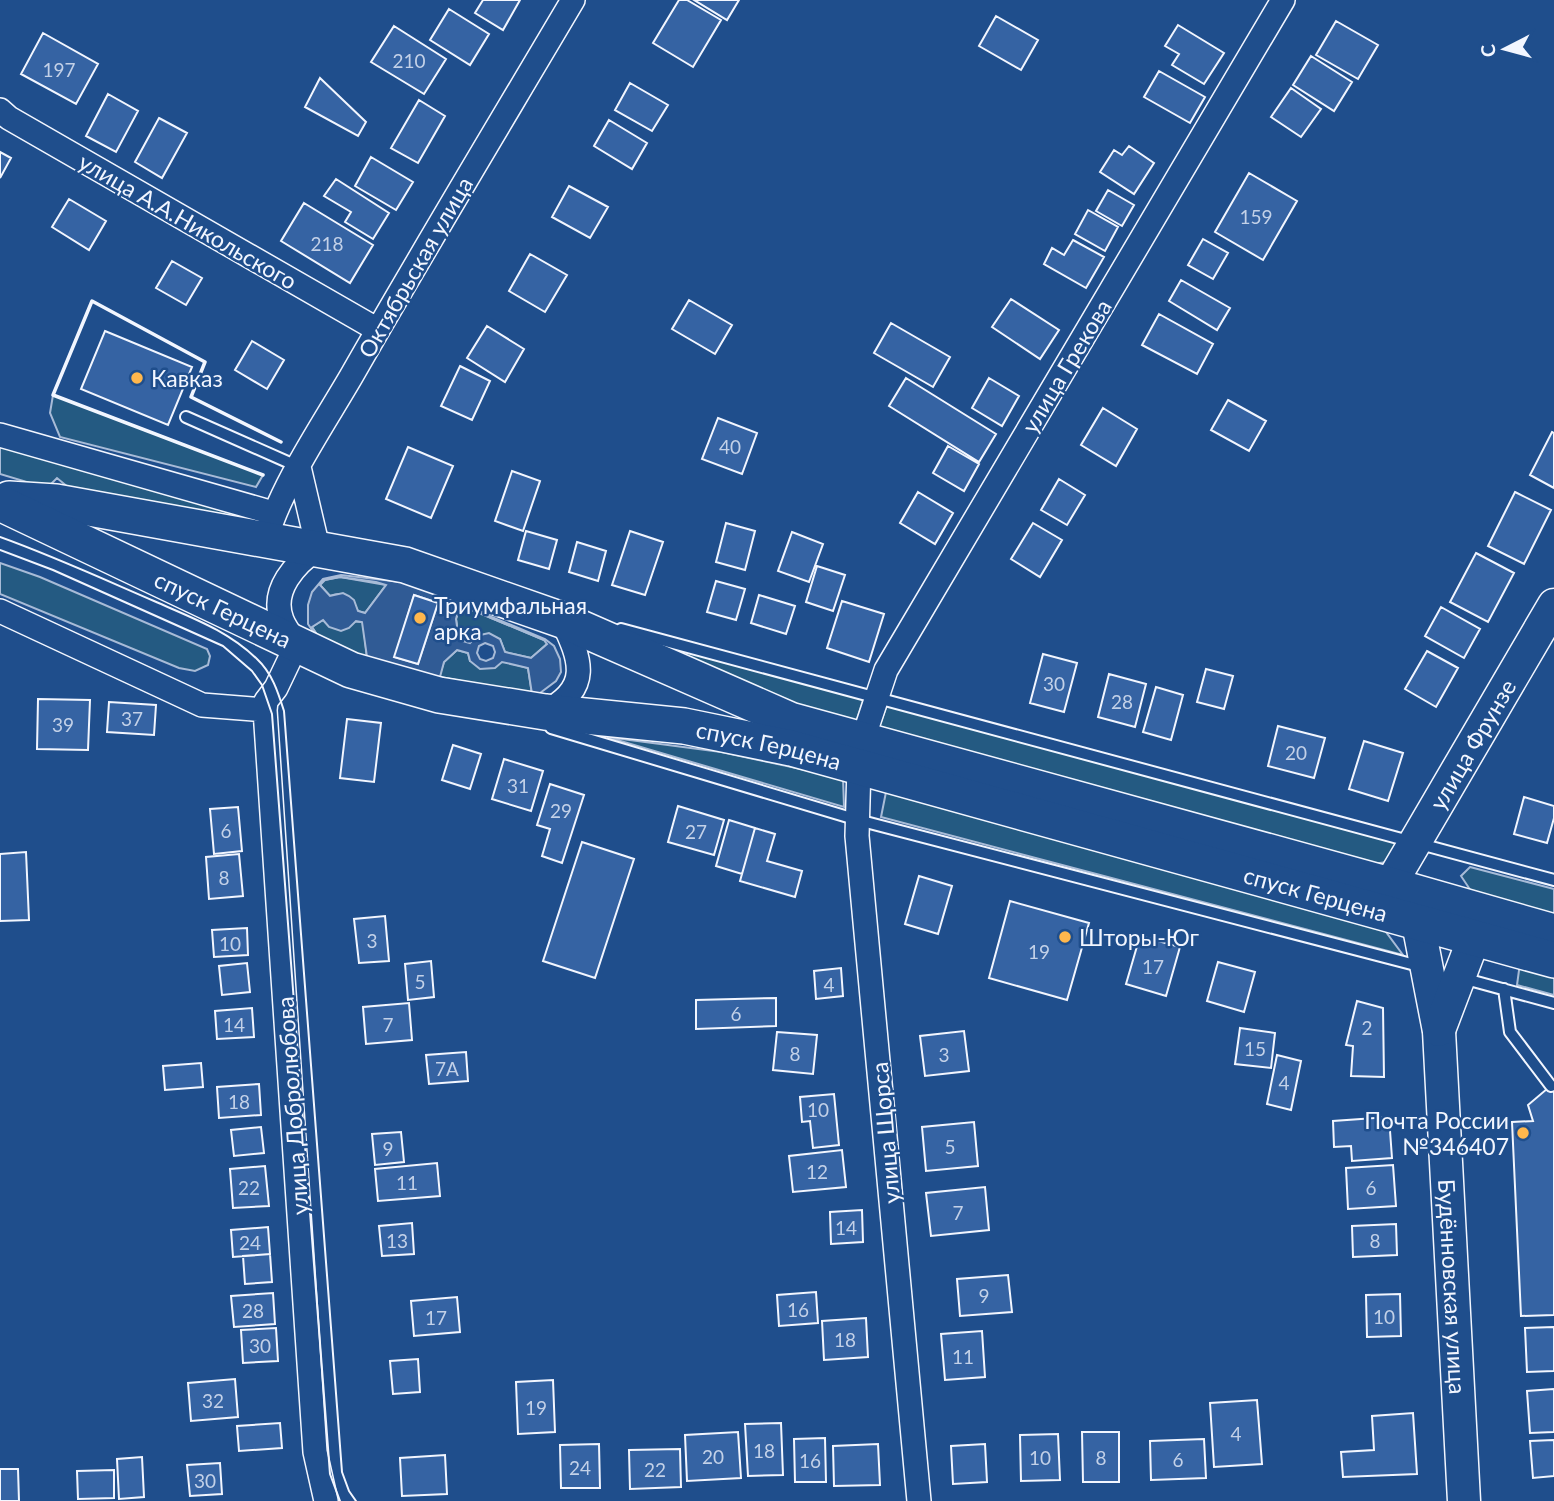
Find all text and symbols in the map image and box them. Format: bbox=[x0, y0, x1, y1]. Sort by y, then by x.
north arrow bbox=[1470, 14, 1540, 84]
text: С bbox=[1475, 43, 1500, 58]
house number: 210 bbox=[392, 49, 426, 72]
house number: 197 bbox=[42, 58, 76, 81]
street label: улица А.А.Никольского bbox=[74, 147, 302, 295]
street label: Октябрьская улица bbox=[352, 172, 478, 362]
house number: 159 bbox=[1239, 205, 1273, 228]
house number: 218 bbox=[310, 232, 344, 255]
street label: улица Грекова bbox=[1015, 294, 1117, 438]
place label: Кавказ bbox=[151, 364, 223, 392]
marker: Кавказ bbox=[129, 370, 145, 386]
house number: 40 bbox=[719, 435, 741, 458]
street label: спуск Герцена bbox=[150, 565, 296, 654]
place label: Триумфальная арка bbox=[434, 591, 587, 645]
marker: Триумфальная арка bbox=[412, 610, 428, 626]
house number: 30 bbox=[1043, 672, 1065, 695]
street label: улица Фрунзе bbox=[1423, 674, 1521, 815]
house number: 28 bbox=[1111, 690, 1133, 713]
house number: 37 bbox=[121, 707, 143, 730]
house number: 39 bbox=[52, 713, 74, 736]
street label: спуск Герцена bbox=[694, 715, 844, 775]
house number: 20 bbox=[1285, 741, 1307, 764]
house number: 31 bbox=[507, 774, 529, 797]
house number: 29 bbox=[550, 799, 572, 822]
house number: 6 bbox=[220, 819, 232, 842]
house number: 27 bbox=[685, 820, 707, 843]
street label: спуск Герцена bbox=[1241, 860, 1391, 927]
house number: 8 bbox=[218, 866, 230, 889]
place label: Шторы-Юг bbox=[1079, 923, 1200, 951]
house number: 3 bbox=[366, 929, 378, 952]
marker: Шторы-Юг bbox=[1057, 929, 1073, 945]
house number: 10 bbox=[219, 932, 241, 955]
house number: 19 bbox=[1028, 940, 1050, 963]
house number: 17 bbox=[1142, 955, 1164, 978]
house number: 5 bbox=[414, 970, 426, 993]
house number: 4 bbox=[823, 973, 835, 996]
street label: улица Добролюбова bbox=[270, 996, 314, 1216]
house number: 6 bbox=[730, 1002, 742, 1025]
house number: 14 bbox=[223, 1013, 245, 1036]
house number: 7 bbox=[382, 1013, 394, 1036]
house number: 2 bbox=[1361, 1016, 1373, 1039]
house number: 15 bbox=[1244, 1037, 1266, 1060]
house number: 8 bbox=[789, 1042, 801, 1065]
house number: 3 bbox=[938, 1043, 950, 1066]
house number: 7А bbox=[435, 1057, 459, 1080]
street label: улица Щорса bbox=[865, 1061, 905, 1205]
house number: 4 bbox=[1278, 1071, 1290, 1094]
house number: 18 bbox=[228, 1090, 250, 1113]
house number: 10 bbox=[807, 1098, 829, 1121]
place label: Почта России №346407 bbox=[1364, 1106, 1509, 1160]
marker: Почта России №346407 bbox=[1515, 1125, 1531, 1141]
house number: 5 bbox=[944, 1135, 956, 1158]
house number: 9 bbox=[382, 1137, 394, 1160]
house number: 12 bbox=[806, 1160, 828, 1183]
house number: 11 bbox=[396, 1171, 418, 1194]
house number: 22 bbox=[238, 1176, 260, 1199]
house number: 6 bbox=[1365, 1176, 1377, 1199]
street label: Будённовская улица bbox=[1433, 1178, 1472, 1395]
house number: 7 bbox=[952, 1201, 964, 1224]
house number: 14 bbox=[835, 1216, 857, 1239]
house number: 13 bbox=[386, 1229, 408, 1252]
house number: 8 bbox=[1369, 1229, 1381, 1252]
house number: 24 bbox=[239, 1231, 261, 1254]
house number: 9 bbox=[978, 1284, 990, 1307]
house number: 16 bbox=[787, 1298, 809, 1321]
house number: 28 bbox=[242, 1299, 264, 1322]
house number: 10 bbox=[1373, 1305, 1395, 1328]
house number: 17 bbox=[425, 1306, 447, 1329]
house number: 18 bbox=[834, 1328, 856, 1351]
house number: 30 bbox=[249, 1334, 271, 1357]
house number: 11 bbox=[952, 1345, 974, 1368]
house number: 32 bbox=[202, 1389, 224, 1412]
house number: 19 bbox=[525, 1396, 547, 1419]
house number: 4 bbox=[1230, 1422, 1242, 1445]
house number: 18 bbox=[753, 1439, 775, 1462]
house number: 20 bbox=[702, 1445, 724, 1468]
house number: 10 bbox=[1029, 1446, 1051, 1469]
house number: 8 bbox=[1095, 1446, 1107, 1469]
house number: 6 bbox=[1172, 1448, 1184, 1471]
house number: 16 bbox=[799, 1449, 821, 1472]
house number: 24 bbox=[569, 1456, 591, 1479]
house number: 22 bbox=[644, 1458, 666, 1481]
house number: 30 bbox=[194, 1469, 216, 1492]

